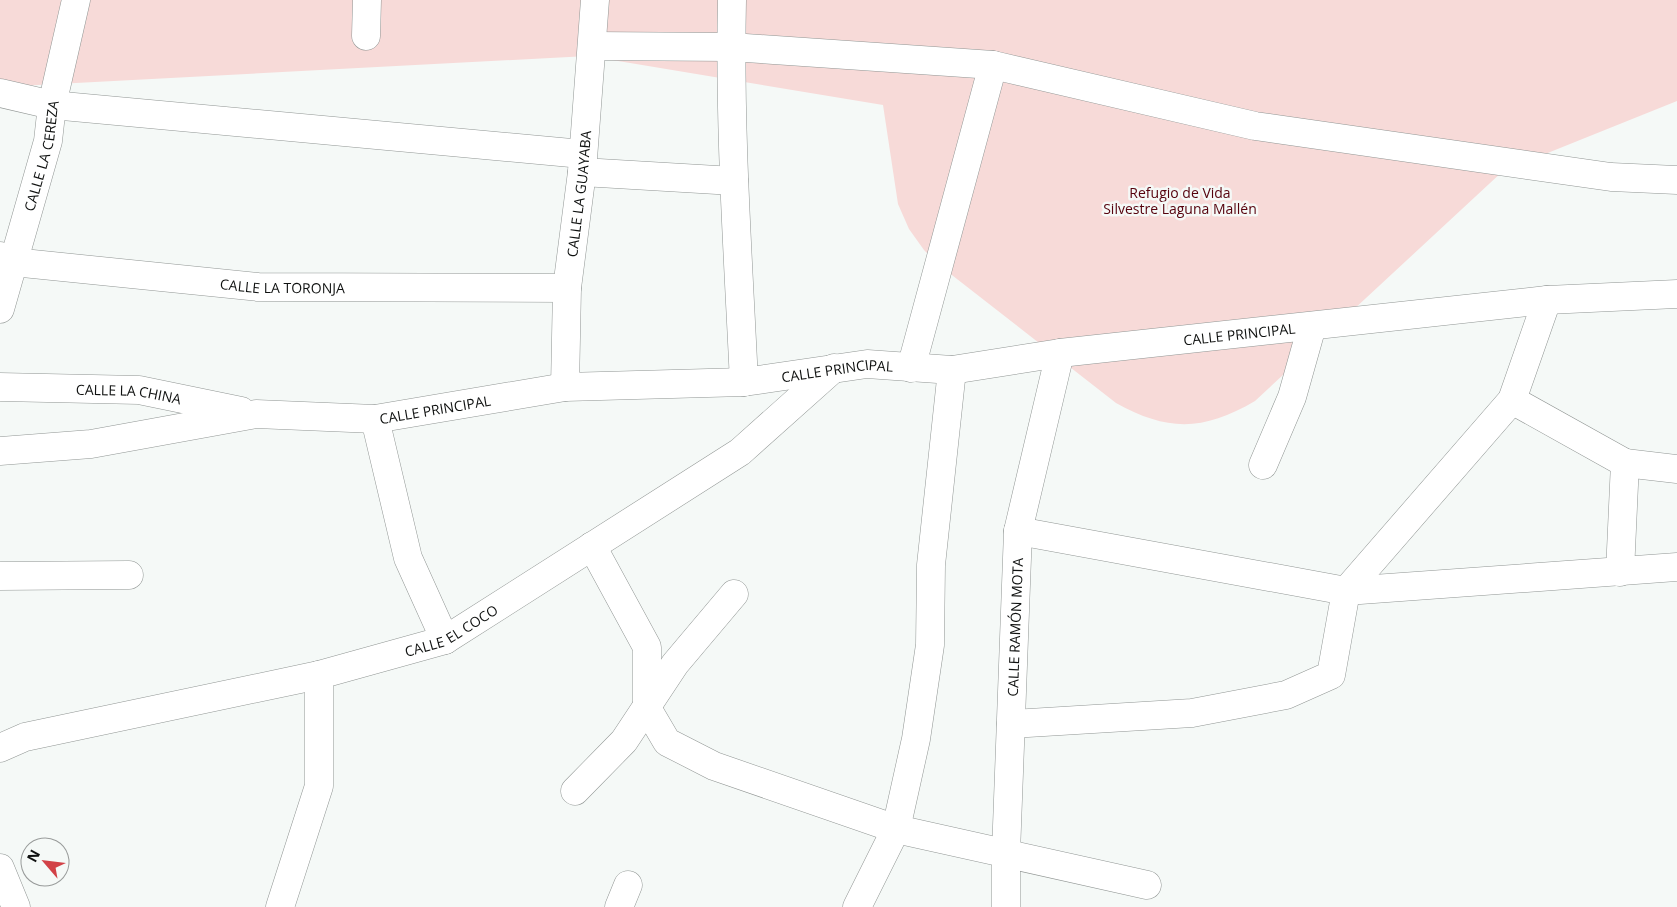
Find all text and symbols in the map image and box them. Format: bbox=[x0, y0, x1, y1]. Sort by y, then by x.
street label: CALLE LA CEREZA bbox=[19, 98, 62, 213]
street label: CALLE LA GUAYABA bbox=[562, 130, 595, 258]
park label: Refugio de Vida Silvestre Laguna Mallén bbox=[1103, 183, 1257, 218]
street label: CALLE LA TORONJA bbox=[219, 274, 345, 297]
street label: CALLE PRINCIPAL bbox=[1182, 318, 1296, 349]
street label: CALLE PRINCIPAL bbox=[780, 354, 894, 386]
street label: CALLE LA CHINA bbox=[76, 379, 183, 408]
street label: CALLE PRINCIPAL bbox=[378, 390, 492, 428]
street label: CALLE RAMÓN MOTA bbox=[1002, 557, 1027, 697]
street label: CALLE EL COCO bbox=[402, 599, 501, 660]
north arrow bbox=[20, 837, 70, 887]
text: N bbox=[22, 846, 44, 865]

